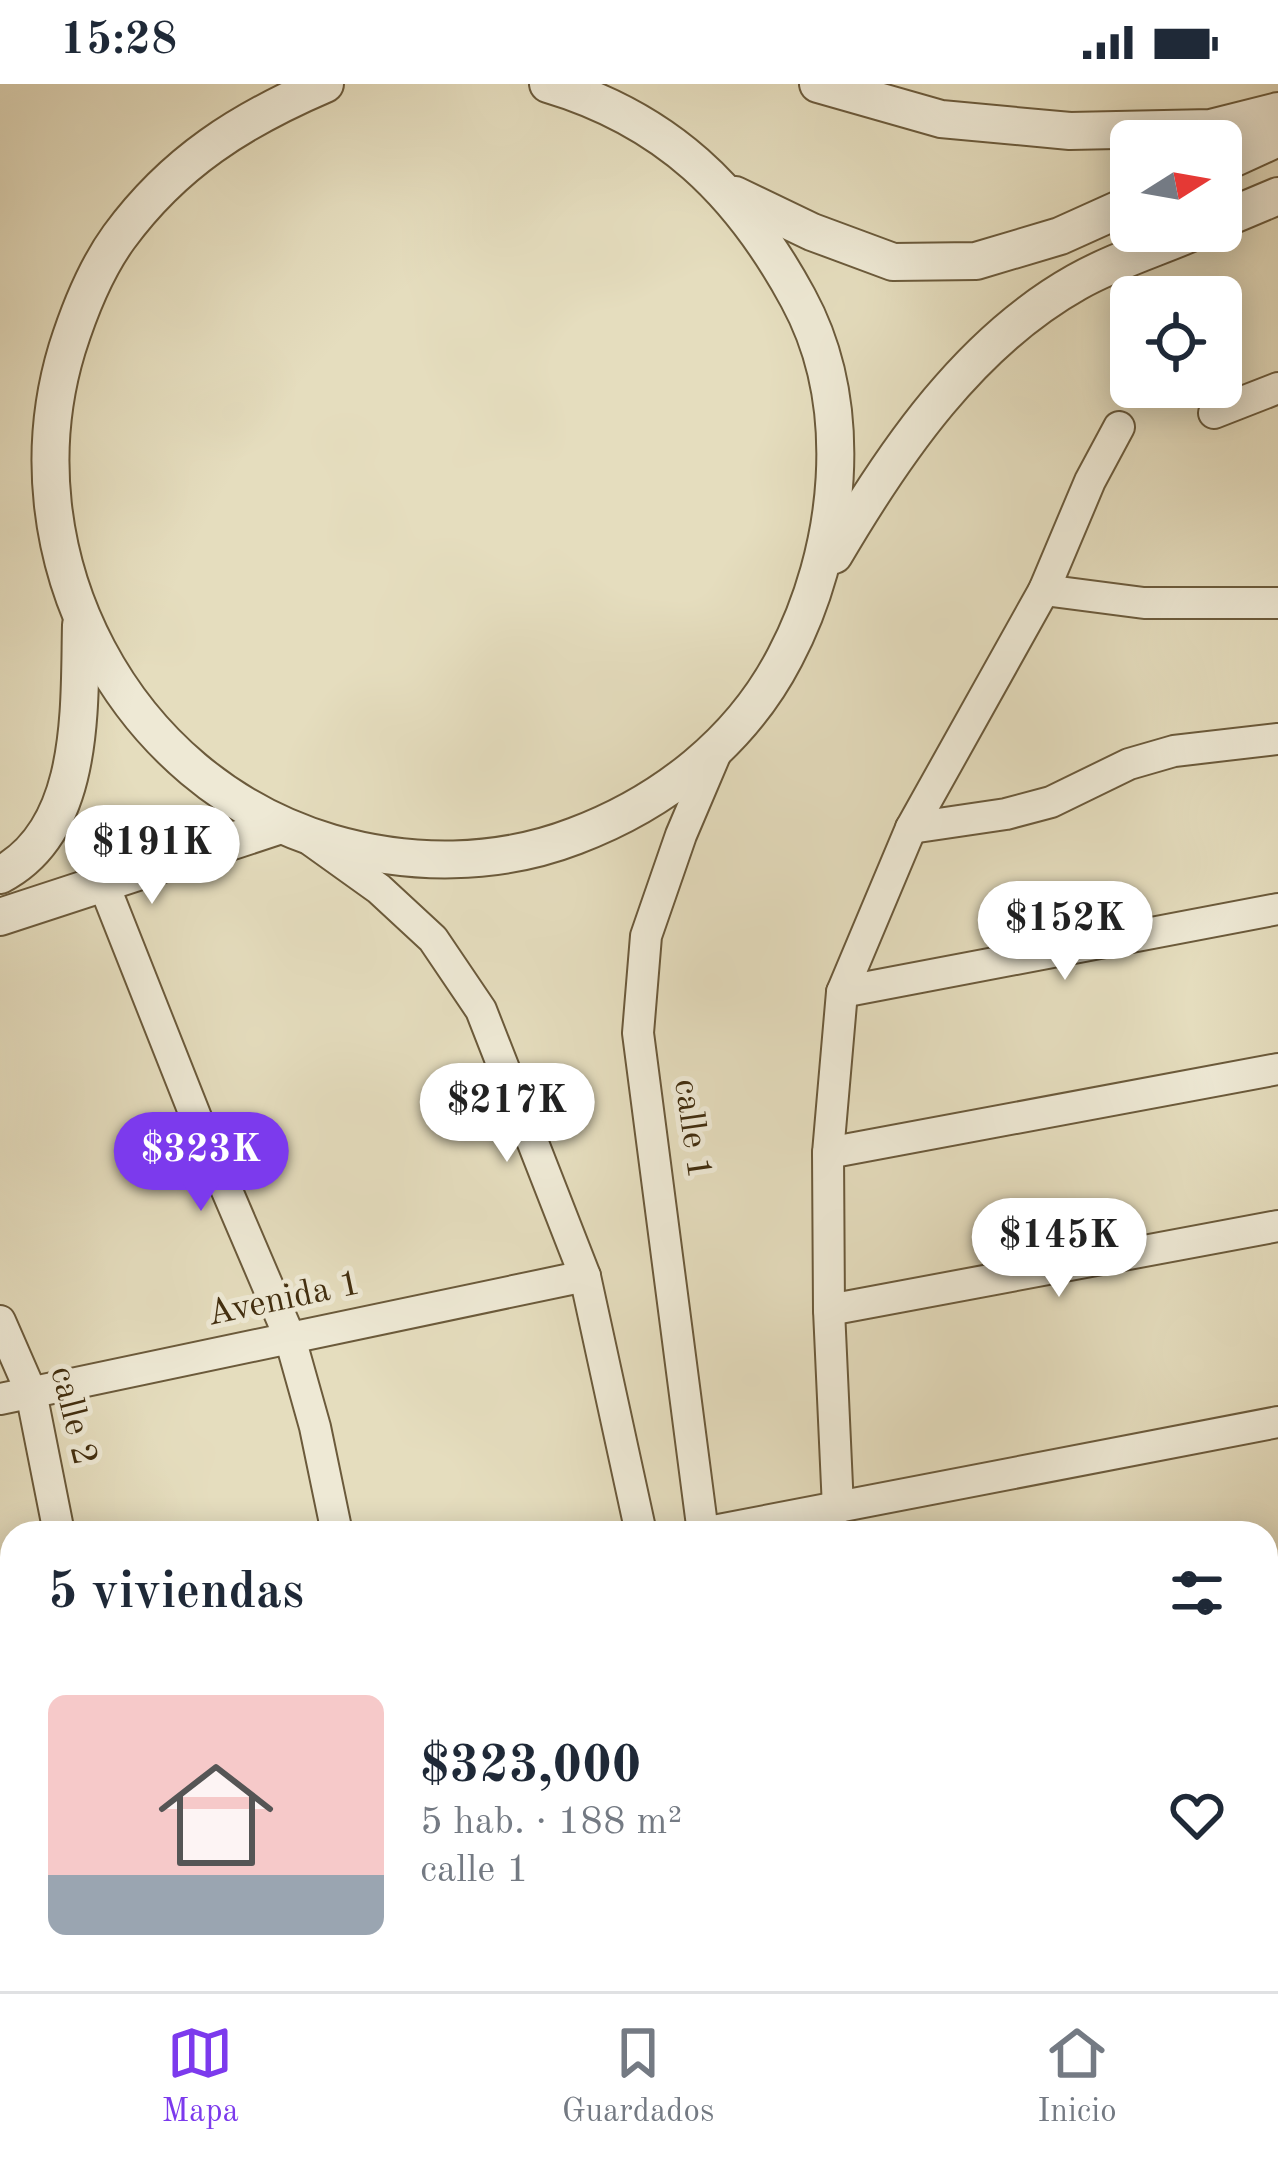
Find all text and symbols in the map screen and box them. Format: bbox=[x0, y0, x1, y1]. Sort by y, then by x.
text: 15:28 bbox=[60, 19, 177, 64]
north arrow bbox=[1110, 120, 1242, 252]
map controls bbox=[1110, 120, 1242, 408]
button: locate bbox=[1110, 276, 1242, 408]
pin: $191K bbox=[68, 805, 236, 907]
text: $191K bbox=[92, 824, 212, 863]
pin: $152K bbox=[981, 881, 1149, 983]
text: $152K bbox=[1005, 900, 1125, 939]
pin: $217K bbox=[423, 1063, 591, 1165]
street label: calle 1 bbox=[666, 1077, 716, 1181]
text: $217K bbox=[447, 1082, 567, 1121]
pin: $323K bbox=[117, 1112, 285, 1214]
text: $323K bbox=[141, 1131, 261, 1170]
pin: $145K bbox=[975, 1198, 1143, 1300]
text: $145K bbox=[999, 1217, 1119, 1256]
street label: Avenida 1 bbox=[204, 1266, 364, 1334]
street label: calle 2 bbox=[42, 1363, 102, 1469]
icon: filters bbox=[1164, 1560, 1230, 1626]
text: 5 viviendas bbox=[48, 1568, 304, 1619]
text: $323,000 bbox=[420, 1742, 641, 1793]
icon: home bbox=[144, 1743, 288, 1887]
icon: heart bbox=[1164, 1782, 1230, 1848]
text: 5 hab. · 188 m² bbox=[420, 1803, 682, 1842]
text: calle 1 bbox=[420, 1851, 529, 1890]
tab: Mapa bbox=[161, 2020, 239, 2133]
tab: Guardados bbox=[562, 2020, 714, 2133]
tab: Inicio bbox=[1037, 2020, 1117, 2133]

